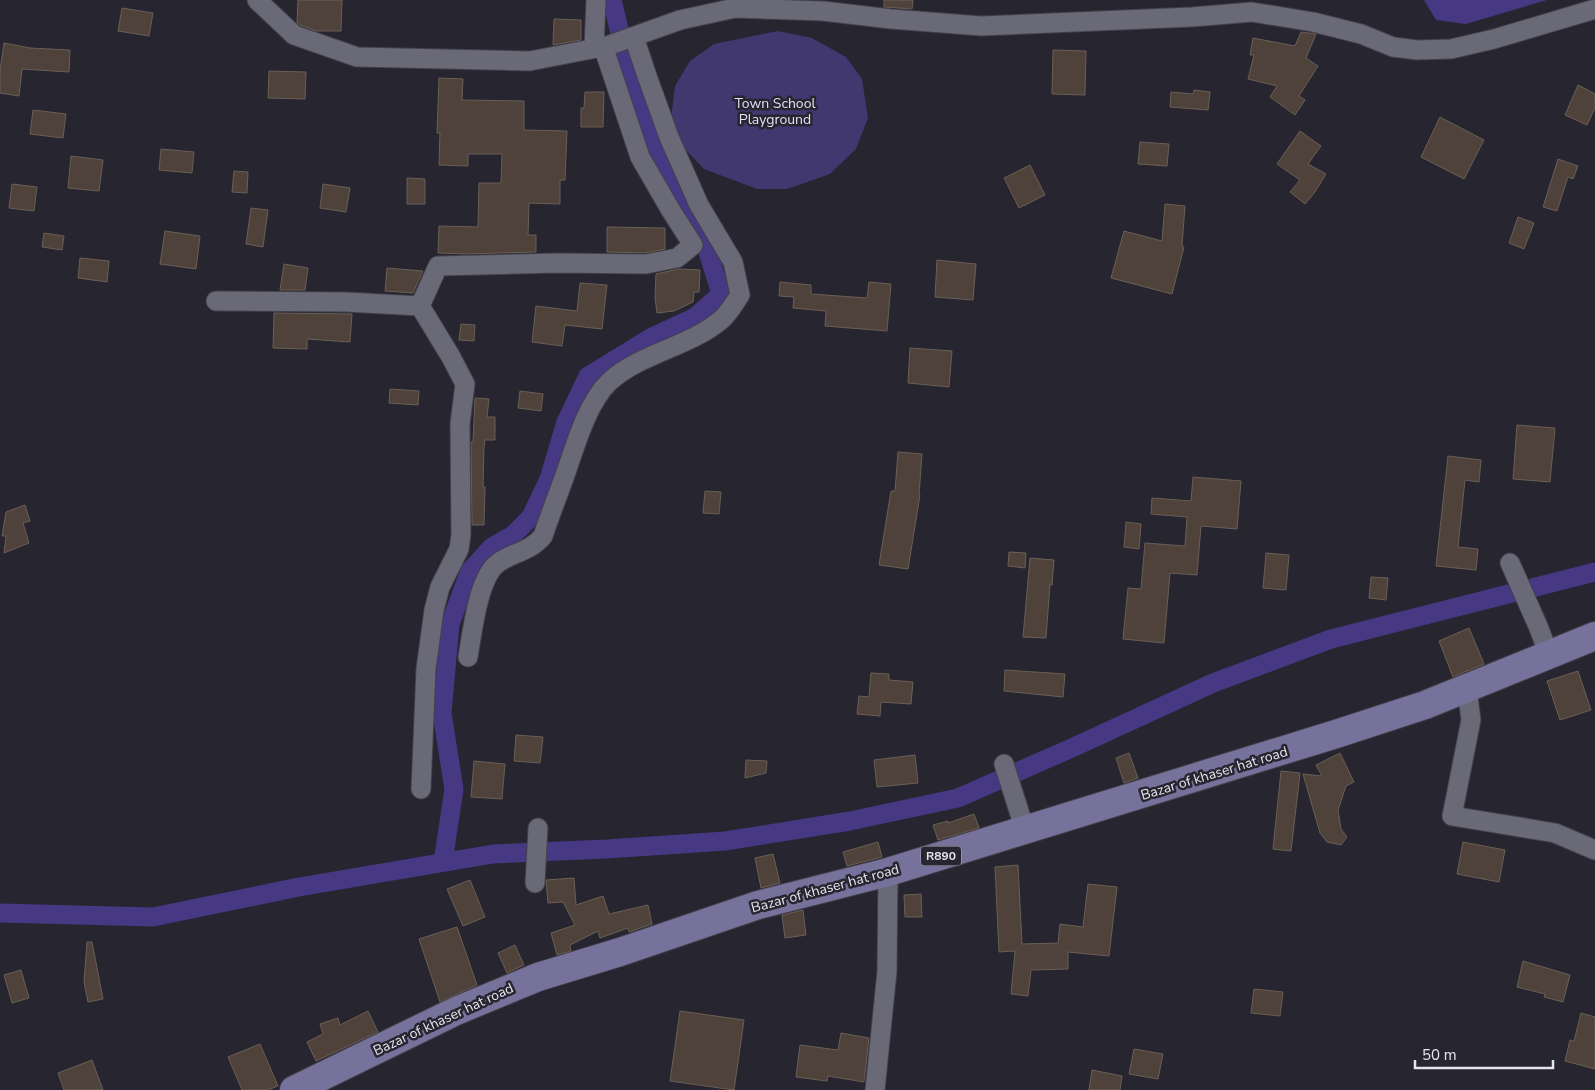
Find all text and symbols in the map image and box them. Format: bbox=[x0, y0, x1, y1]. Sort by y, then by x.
park label: Town School Playground bbox=[734, 94, 816, 129]
street label: Bazar of khaser hat road bbox=[1138, 742, 1290, 805]
road number: R890 bbox=[921, 846, 961, 866]
street label: Bazar of khaser hat road bbox=[749, 860, 901, 917]
street label: Bazar of khaser hat road bbox=[370, 979, 516, 1060]
scale bar bbox=[1415, 1038, 1552, 1070]
text: 50 m bbox=[1422, 1045, 1457, 1065]

